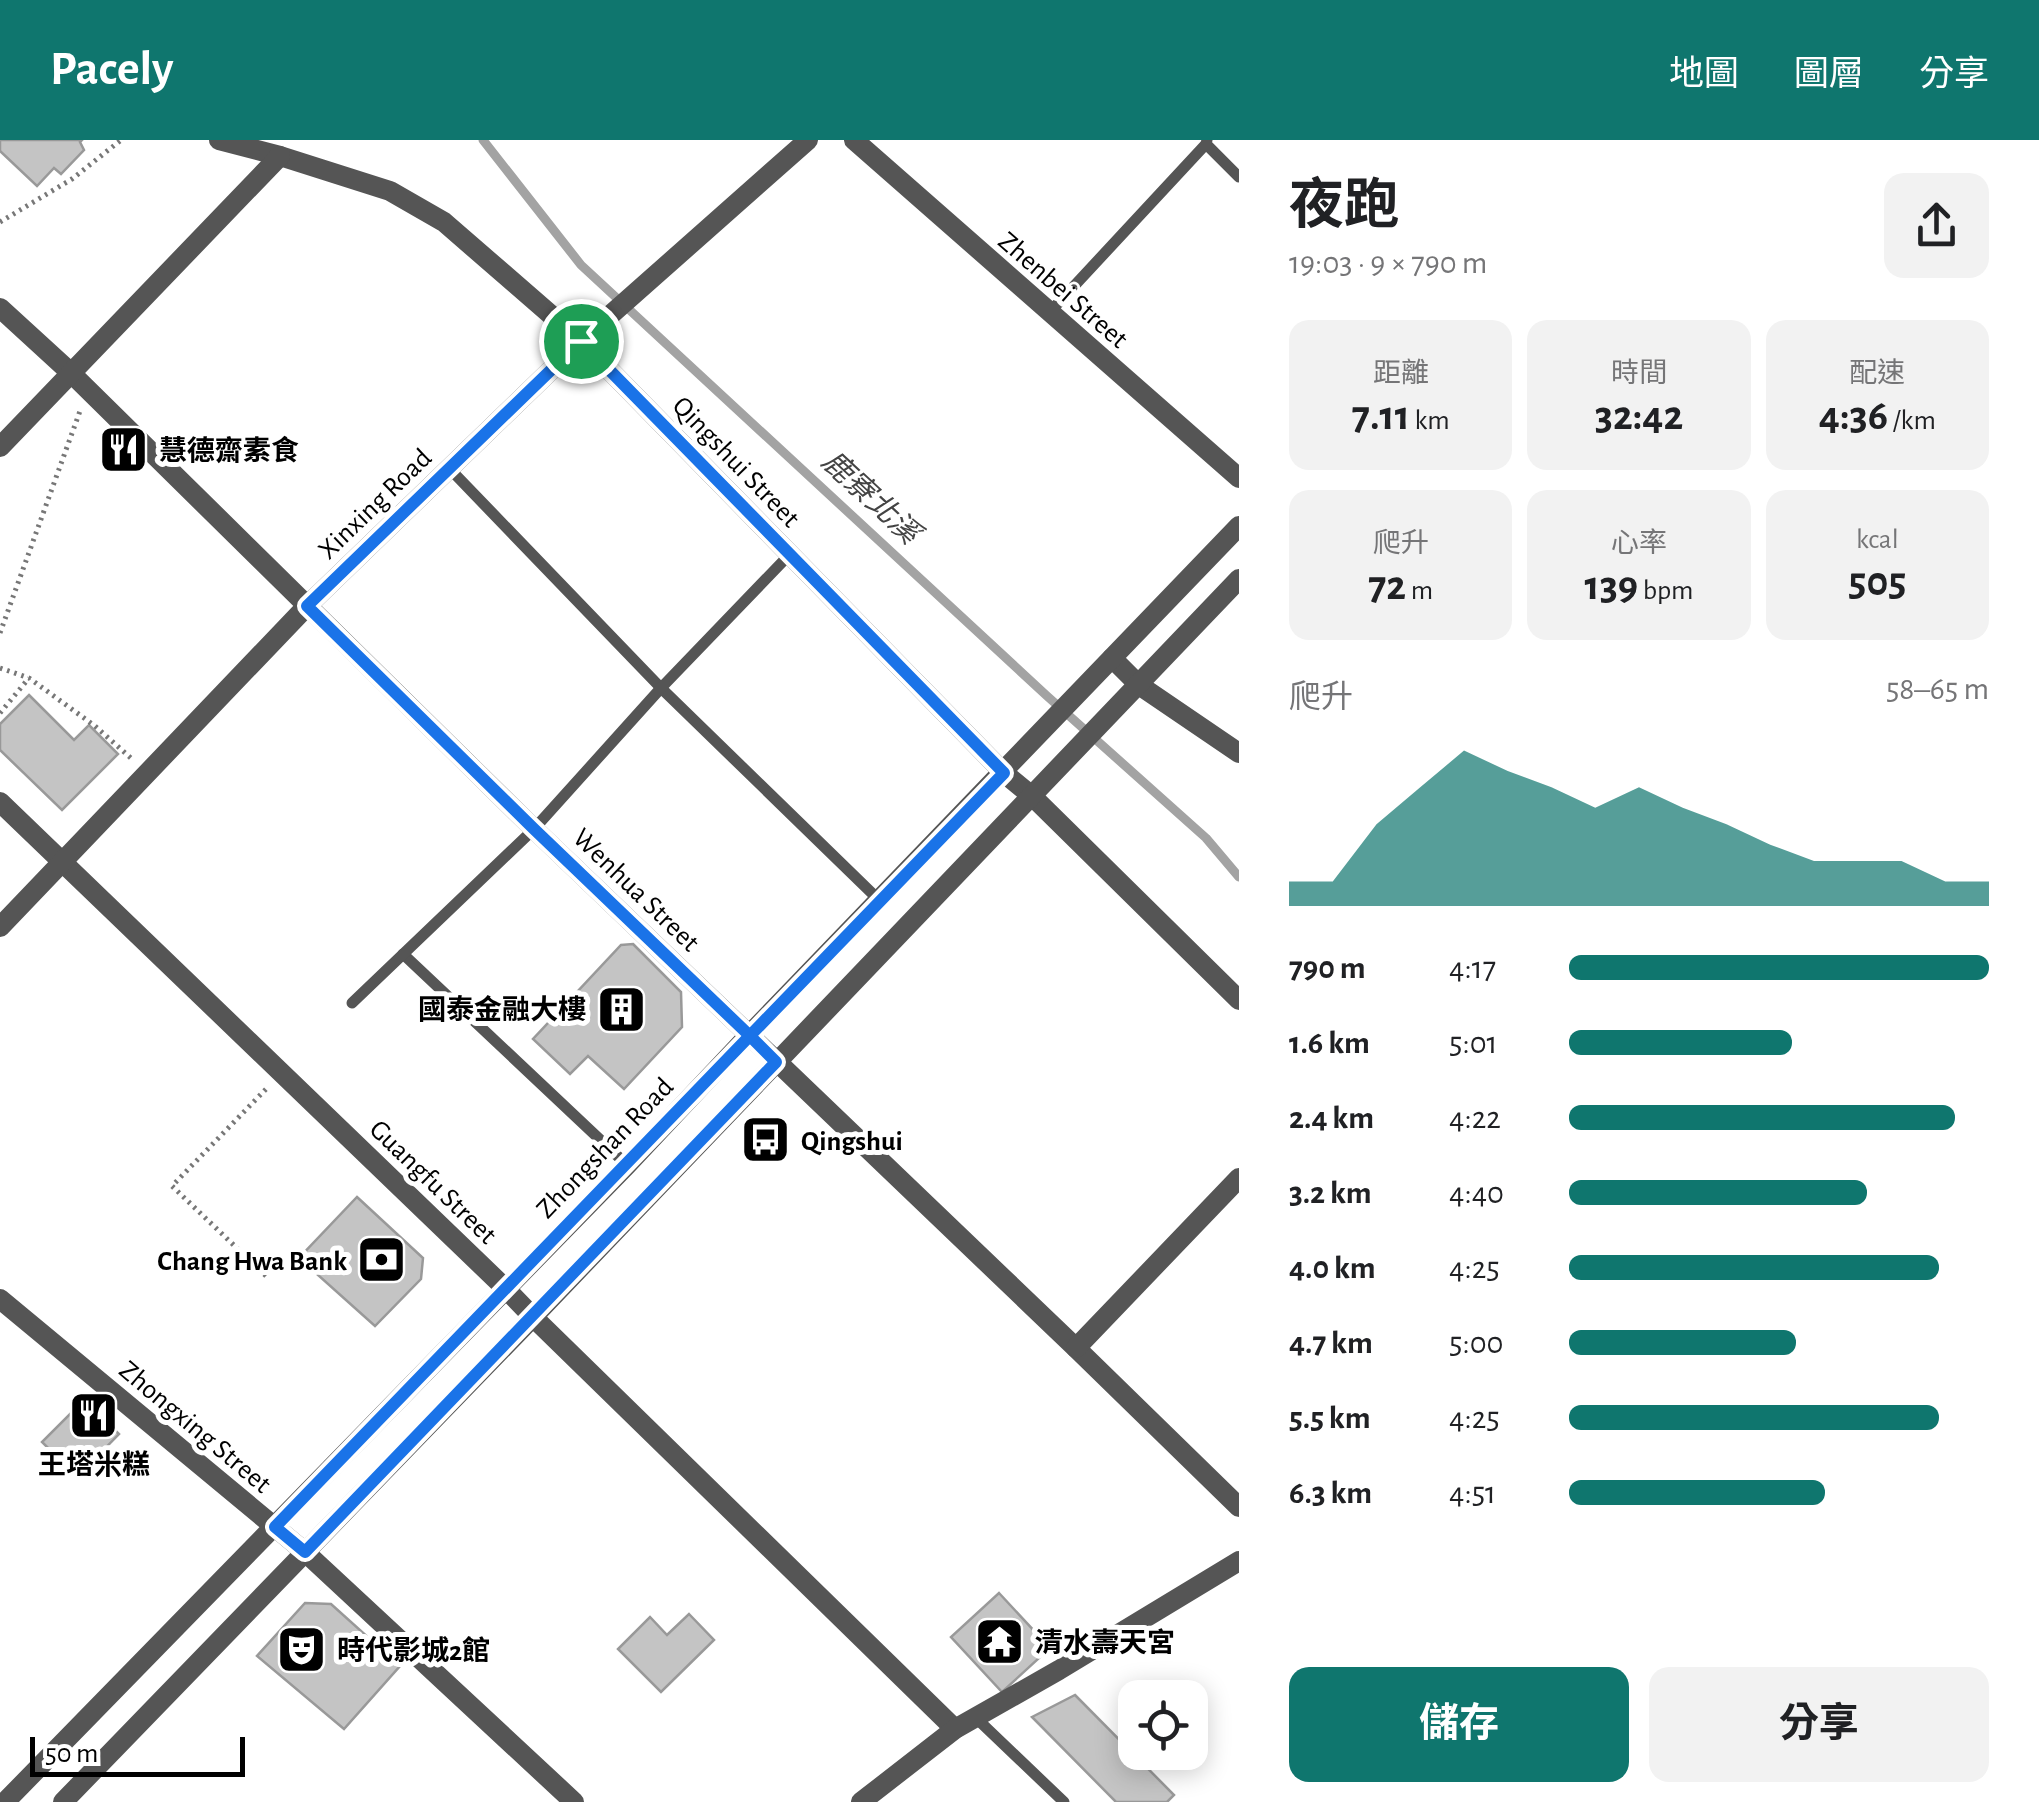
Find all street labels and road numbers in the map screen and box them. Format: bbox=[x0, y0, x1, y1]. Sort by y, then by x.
street label: Zhenbei Street bbox=[993, 227, 1133, 354]
street label: Qingshui Street bbox=[667, 392, 804, 533]
street label: Xinxing Road bbox=[313, 444, 437, 565]
street label: Wenhua Street bbox=[567, 824, 704, 957]
street label: Zhongshan Road bbox=[532, 1073, 679, 1224]
street label: Guangfu Street bbox=[364, 1115, 502, 1250]
street label: Zhongxing Street bbox=[114, 1356, 276, 1499]

